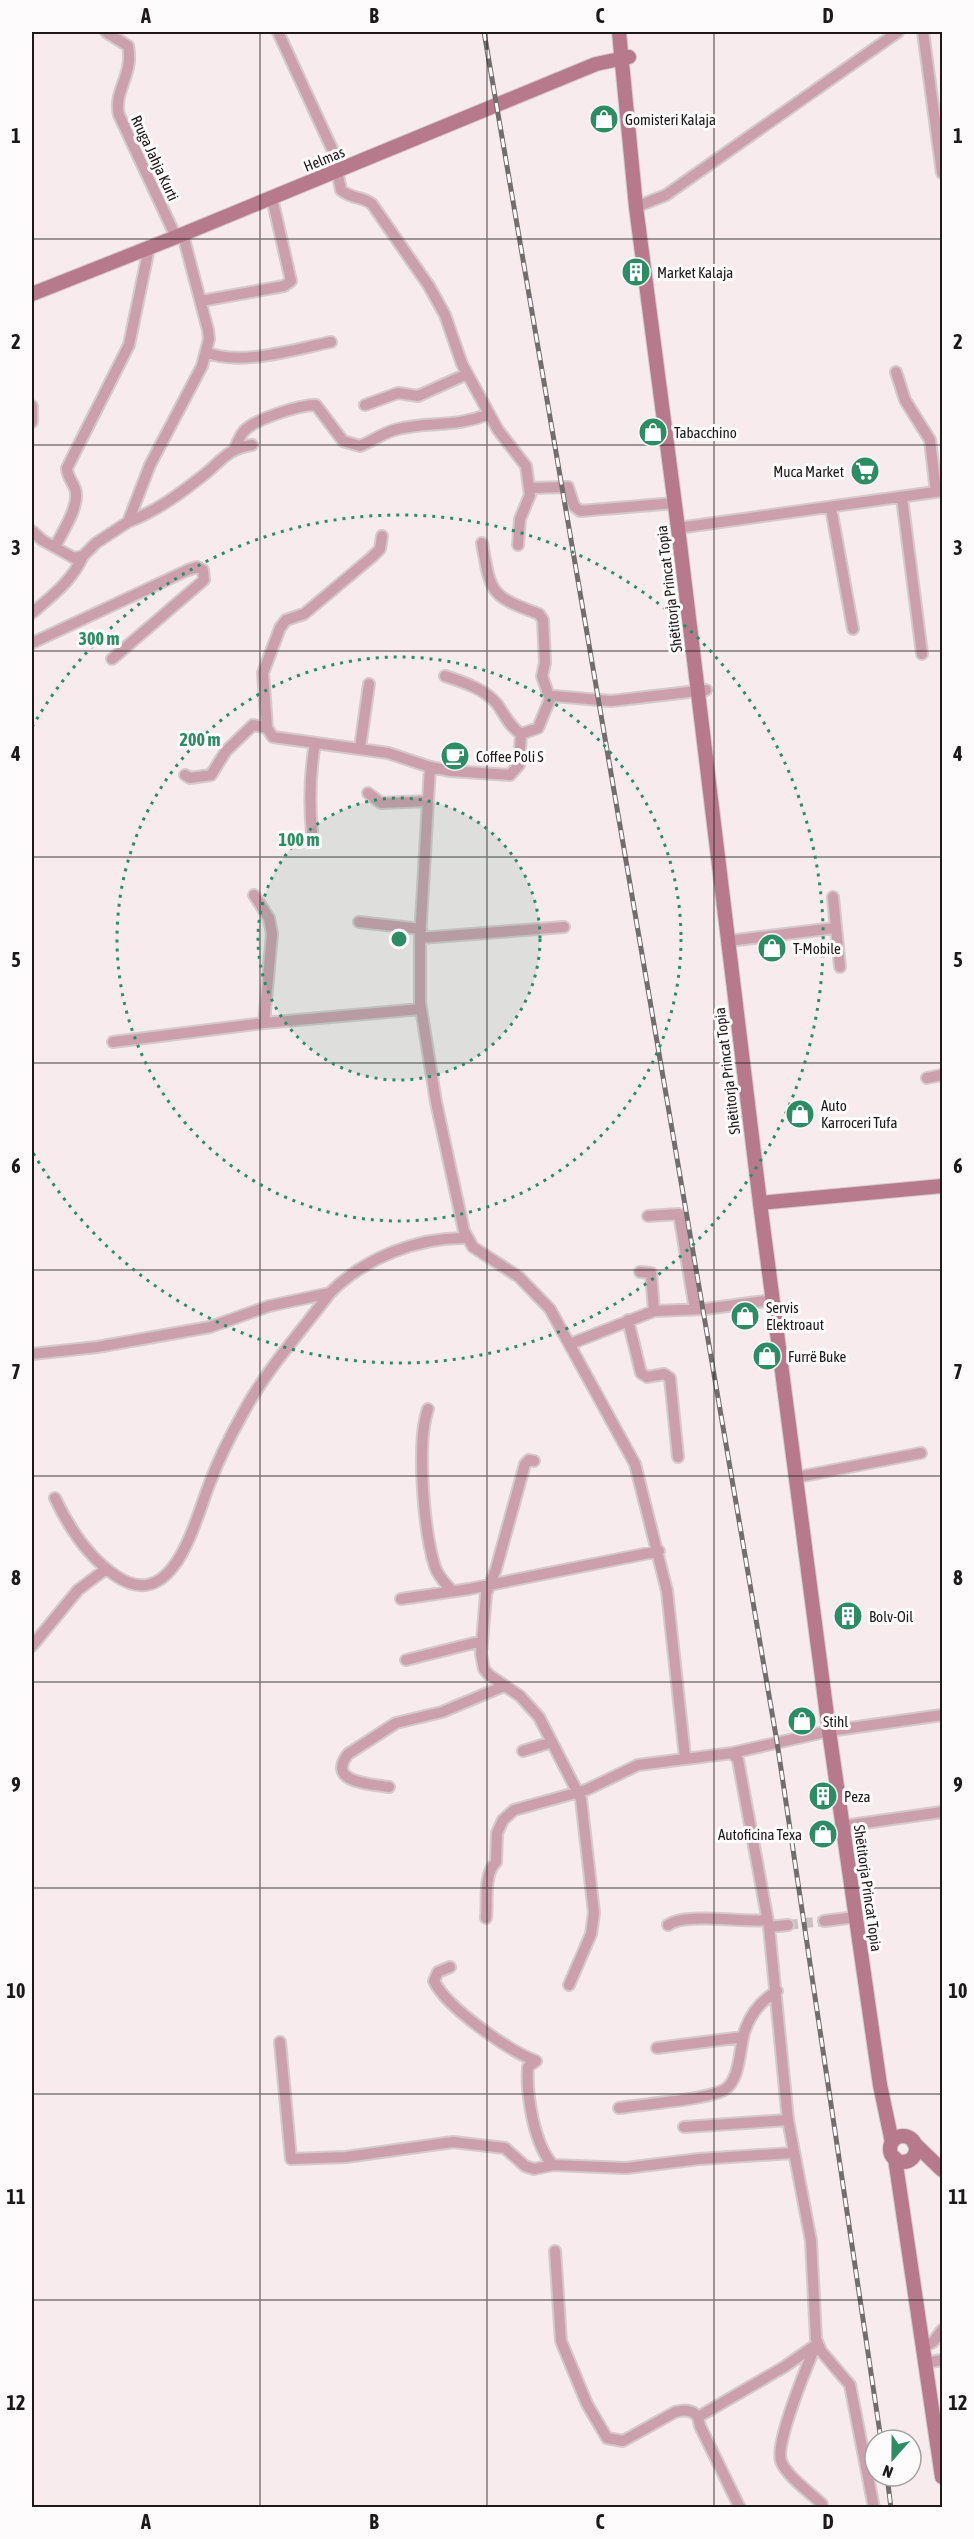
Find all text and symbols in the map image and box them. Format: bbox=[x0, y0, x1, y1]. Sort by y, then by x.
text: A bbox=[140, 4, 151, 27]
text: B bbox=[369, 4, 379, 27]
text: C bbox=[596, 4, 605, 27]
text: D bbox=[822, 4, 834, 27]
shop icon: Gomisteri Kalaja bbox=[588, 103, 620, 135]
place label: Gomisteri Kalaja bbox=[625, 111, 716, 128]
street label: Rruga Jahja Kurti bbox=[128, 113, 182, 203]
text: 1 bbox=[11, 124, 21, 147]
text: 1 bbox=[953, 124, 963, 147]
street label: Helmas bbox=[301, 143, 347, 175]
building icon: Market Kalaja bbox=[620, 256, 652, 288]
place label: Market Kalaja bbox=[657, 264, 733, 281]
text: 2 bbox=[11, 330, 21, 353]
text: 2 bbox=[953, 330, 963, 353]
shop icon: Tabacchino bbox=[637, 416, 669, 448]
place label: Tabacchino bbox=[674, 424, 737, 441]
supermarket icon: Muca Market bbox=[849, 455, 881, 487]
place label: Muca Market bbox=[773, 463, 844, 480]
street label: Shëtitorja Princat Topia bbox=[653, 524, 685, 654]
text: 3 bbox=[11, 536, 21, 559]
text: 3 bbox=[953, 536, 963, 559]
text: 300 m bbox=[79, 628, 119, 649]
text: 200 m bbox=[180, 729, 220, 750]
cafe icon: Coffee Poli S bbox=[439, 740, 471, 772]
text: 4 bbox=[10, 742, 21, 765]
text: 4 bbox=[952, 742, 963, 765]
place label: Coffee Poli S bbox=[476, 748, 544, 765]
text: 100 m bbox=[279, 829, 319, 850]
centre of rings bbox=[389, 929, 409, 949]
shop icon: T-Mobile bbox=[756, 932, 788, 964]
place label: T-Mobile bbox=[793, 940, 841, 957]
text: 5 bbox=[11, 948, 21, 971]
text: 5 bbox=[953, 948, 963, 971]
street label: Shëtitorja Princat Topia bbox=[711, 1006, 743, 1136]
place label: Auto Karroceri Tufa bbox=[821, 1097, 897, 1131]
shop icon: Auto Karroceri Tufa bbox=[784, 1098, 816, 1130]
text: 6 bbox=[11, 1154, 21, 1177]
text: 6 bbox=[953, 1154, 963, 1177]
place label: Servis Elektroaut bbox=[766, 1299, 824, 1333]
shop icon: Servis Elektroaut bbox=[729, 1300, 761, 1332]
shop icon: Furrë Buke bbox=[751, 1340, 783, 1372]
place label: Furrë Buke bbox=[788, 1348, 847, 1365]
text: 7 bbox=[11, 1360, 21, 1383]
text: 7 bbox=[953, 1360, 963, 1383]
text: 8 bbox=[11, 1566, 21, 1589]
text: 8 bbox=[953, 1566, 963, 1589]
building icon: Bolv-Oil bbox=[832, 1600, 864, 1632]
place label: Bolv-Oil bbox=[869, 1608, 913, 1625]
shop icon: Stihl bbox=[786, 1705, 818, 1737]
place label: Stihl bbox=[823, 1713, 848, 1730]
text: 9 bbox=[11, 1773, 21, 1796]
text: 9 bbox=[953, 1773, 963, 1796]
building icon: Peza bbox=[807, 1780, 839, 1812]
place label: Peza bbox=[844, 1788, 870, 1805]
shop icon: Autoficina Texa bbox=[807, 1818, 839, 1850]
street label: Shëtitorja Princat Topia bbox=[851, 1823, 885, 1953]
place label: Autoficina Texa bbox=[718, 1826, 802, 1843]
text: 10 bbox=[7, 1979, 25, 2002]
text: 10 bbox=[949, 1979, 967, 2002]
text: 11 bbox=[7, 2185, 25, 2208]
text: 11 bbox=[949, 2185, 967, 2208]
text: 12 bbox=[7, 2391, 25, 2414]
text: 12 bbox=[949, 2391, 967, 2414]
north arrow bbox=[863, 2428, 923, 2488]
text: N bbox=[880, 2462, 895, 2482]
text: A bbox=[140, 2510, 151, 2533]
text: B bbox=[369, 2510, 379, 2533]
text: C bbox=[596, 2510, 605, 2533]
text: D bbox=[822, 2510, 834, 2533]

